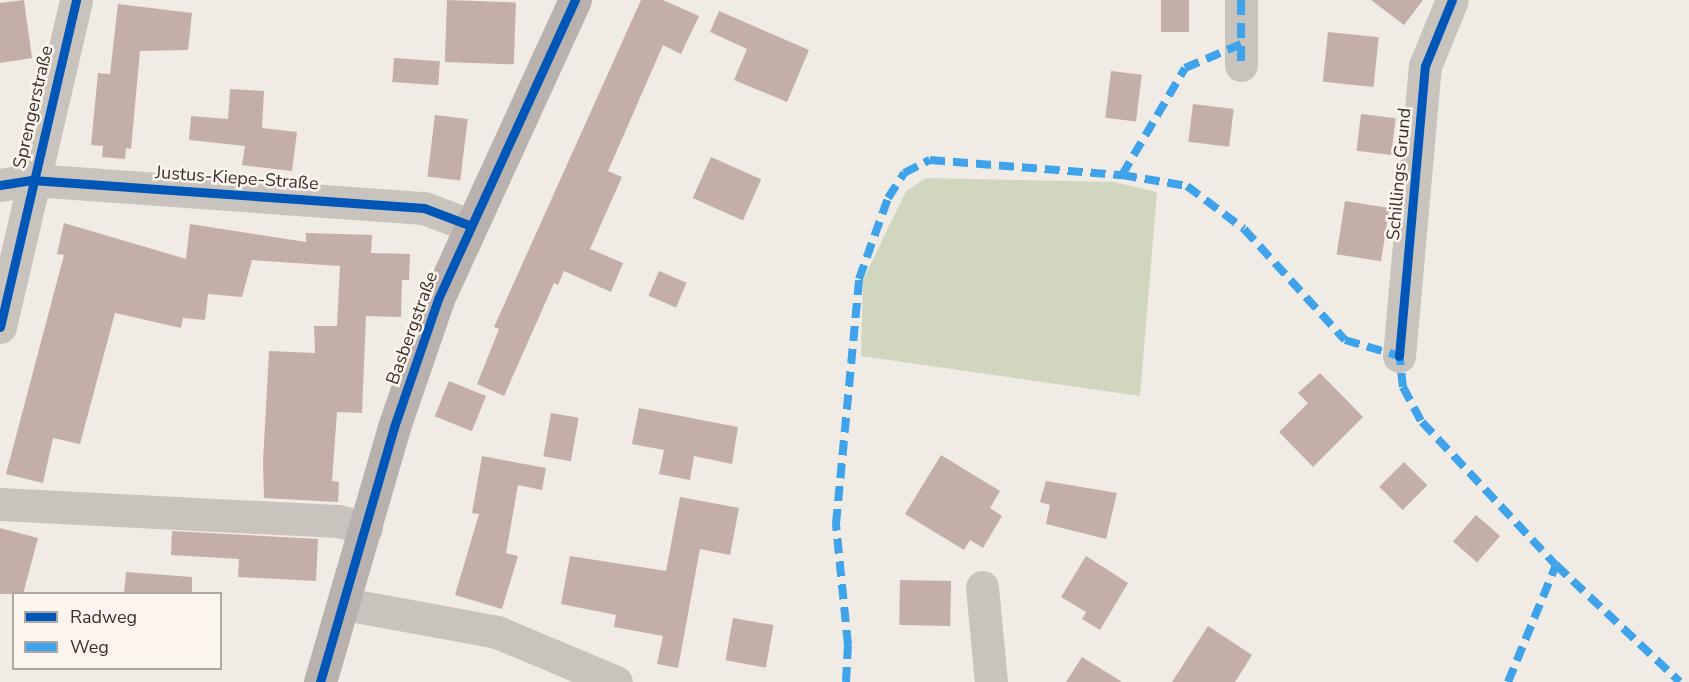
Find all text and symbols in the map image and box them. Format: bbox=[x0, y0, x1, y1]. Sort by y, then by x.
street label: Sprengerstraße bbox=[8, 43, 58, 171]
street label: Schillings Grund bbox=[1382, 107, 1416, 241]
street label: Justus-Kiepe-Straße bbox=[155, 162, 319, 194]
street label: Basbergstraße bbox=[382, 269, 442, 387]
legend bbox=[12, 592, 222, 670]
text: Radweg bbox=[70, 605, 137, 629]
text: Weg bbox=[70, 635, 109, 659]

